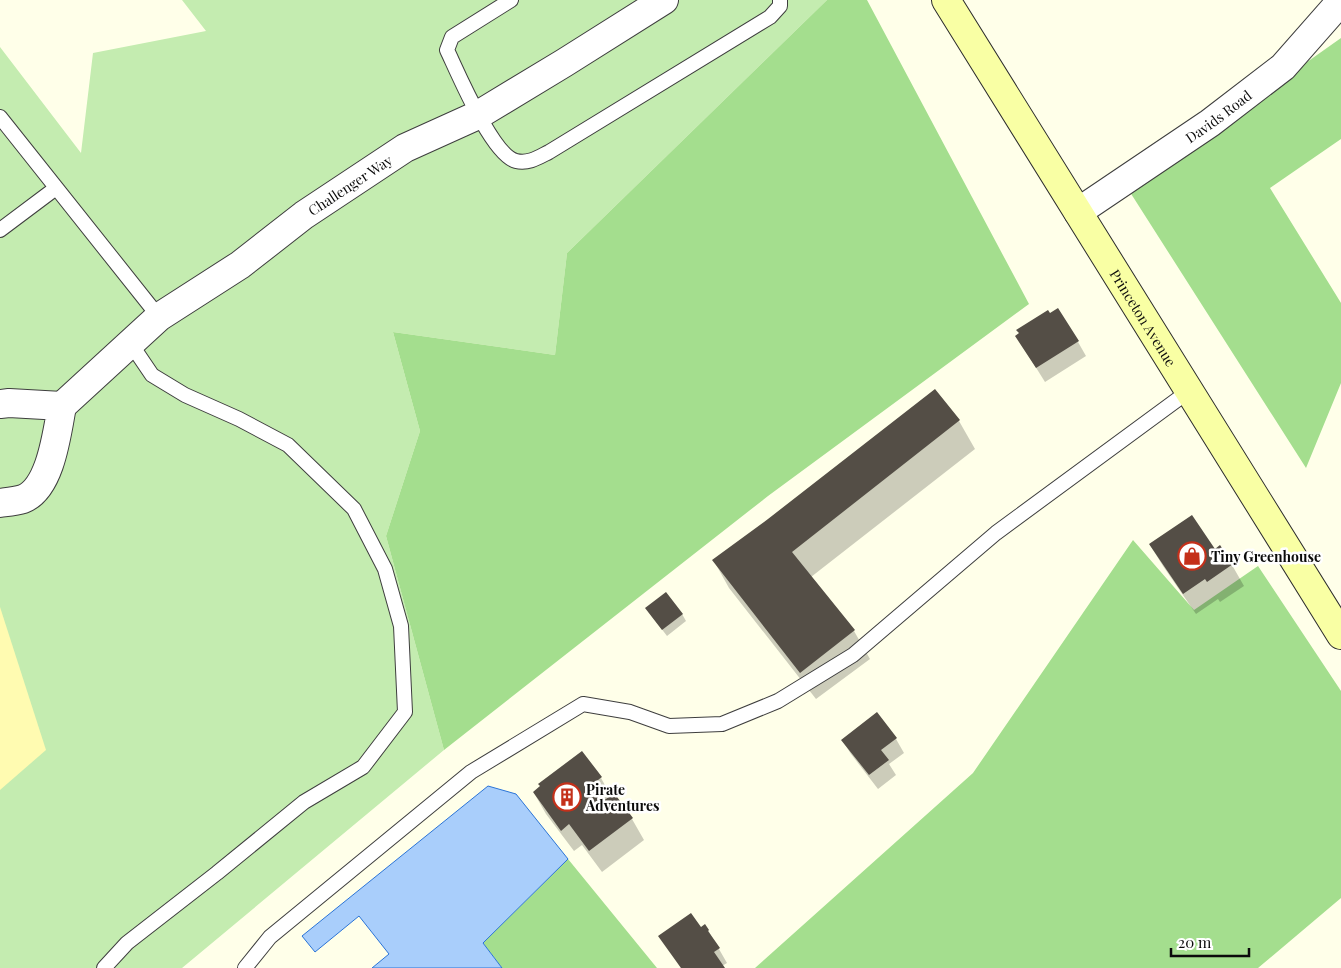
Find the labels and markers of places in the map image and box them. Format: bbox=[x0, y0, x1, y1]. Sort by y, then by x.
shop icon: Tiny Greenhouse bbox=[1177, 541, 1207, 571]
place label: Tiny Greenhouse bbox=[1211, 547, 1321, 566]
place label: Pirate Adventures bbox=[585, 780, 659, 815]
building icon: Pirate Adventures bbox=[552, 782, 582, 812]

